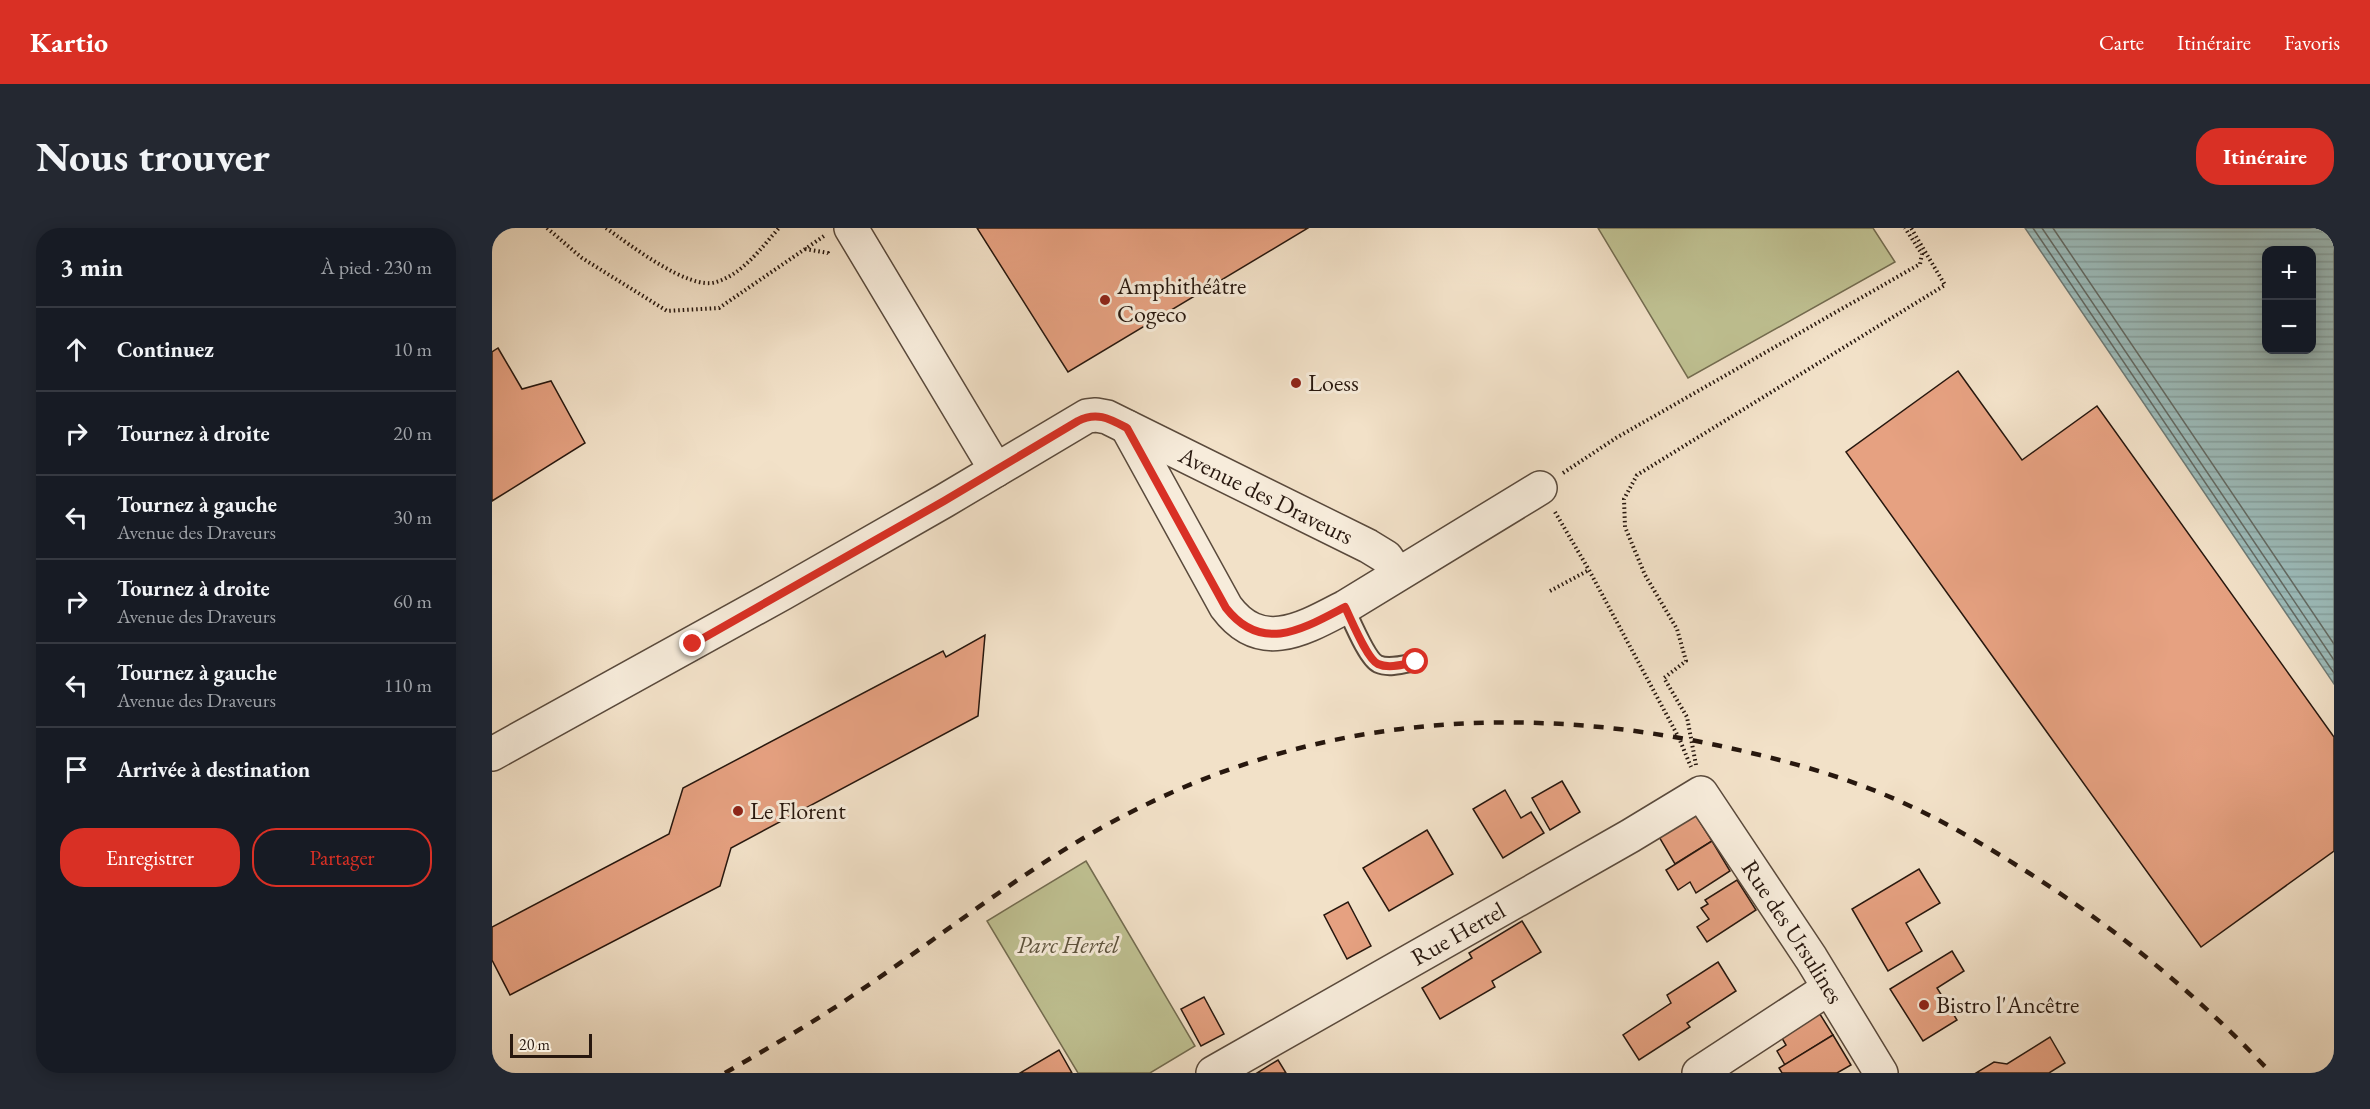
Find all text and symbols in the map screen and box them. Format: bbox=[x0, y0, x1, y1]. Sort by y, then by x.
text: Kartio bbox=[30, 24, 108, 60]
text: Carte bbox=[2099, 29, 2144, 56]
text: Itinéraire bbox=[2177, 29, 2251, 56]
text: Favoris bbox=[2284, 29, 2340, 56]
button: Itinéraire bbox=[2196, 128, 2334, 185]
text: Nous trouver bbox=[36, 129, 270, 184]
map controls bbox=[2262, 246, 2316, 354]
button: + bbox=[2262, 246, 2316, 300]
text: 3 min bbox=[60, 250, 123, 284]
text: À pied · 230 m bbox=[321, 254, 432, 280]
place label: Amphithéâtre Cogeco bbox=[1116, 270, 1246, 329]
marker: Amphithéâtre Cogeco bbox=[1098, 293, 1112, 307]
button: − bbox=[2262, 300, 2316, 354]
icon: ahead bbox=[60, 333, 93, 366]
text: Continuez bbox=[117, 335, 214, 364]
text: 10 m bbox=[393, 336, 432, 362]
place label: Loess bbox=[1308, 367, 1359, 398]
marker: Loess bbox=[1289, 376, 1303, 390]
icon: right bbox=[60, 417, 93, 450]
text: Tournez à droite bbox=[117, 419, 270, 448]
text: 20 m bbox=[393, 420, 432, 446]
street label: Avenue des Draveurs bbox=[1173, 439, 1359, 551]
text: Tournez à gauche bbox=[117, 490, 277, 519]
icon: left bbox=[60, 501, 93, 534]
text: 30 m bbox=[393, 504, 432, 530]
text: Avenue des Draveurs bbox=[117, 519, 276, 545]
text: Tournez à droite bbox=[117, 574, 270, 603]
icon: right bbox=[60, 585, 93, 618]
text: 60 m bbox=[393, 588, 432, 614]
text: Avenue des Draveurs bbox=[117, 603, 276, 629]
route end bbox=[679, 630, 705, 656]
route start bbox=[1402, 648, 1428, 674]
text: Tournez à gauche bbox=[117, 658, 277, 687]
icon: left bbox=[60, 669, 93, 702]
text: 110 m bbox=[384, 672, 432, 698]
text: Avenue des Draveurs bbox=[117, 687, 276, 713]
icon: arrive bbox=[60, 753, 93, 786]
text: Arrivée à destination bbox=[117, 755, 310, 784]
place label: Le Florent bbox=[750, 795, 846, 826]
marker: Le Florent bbox=[731, 804, 745, 818]
button: Enregistrer bbox=[60, 828, 240, 887]
button: Partager bbox=[252, 828, 432, 887]
street label: Rue des Ursulines bbox=[1735, 854, 1851, 1009]
street label: Rue Hertel bbox=[1405, 894, 1511, 972]
park label: Parc Hertel bbox=[1017, 929, 1120, 960]
place label: Bistro l'Ancêtre bbox=[1936, 989, 2079, 1020]
marker: Bistro l'Ancêtre bbox=[1917, 998, 1931, 1012]
scale bar bbox=[510, 1031, 592, 1058]
text: 20 m bbox=[519, 1034, 550, 1055]

